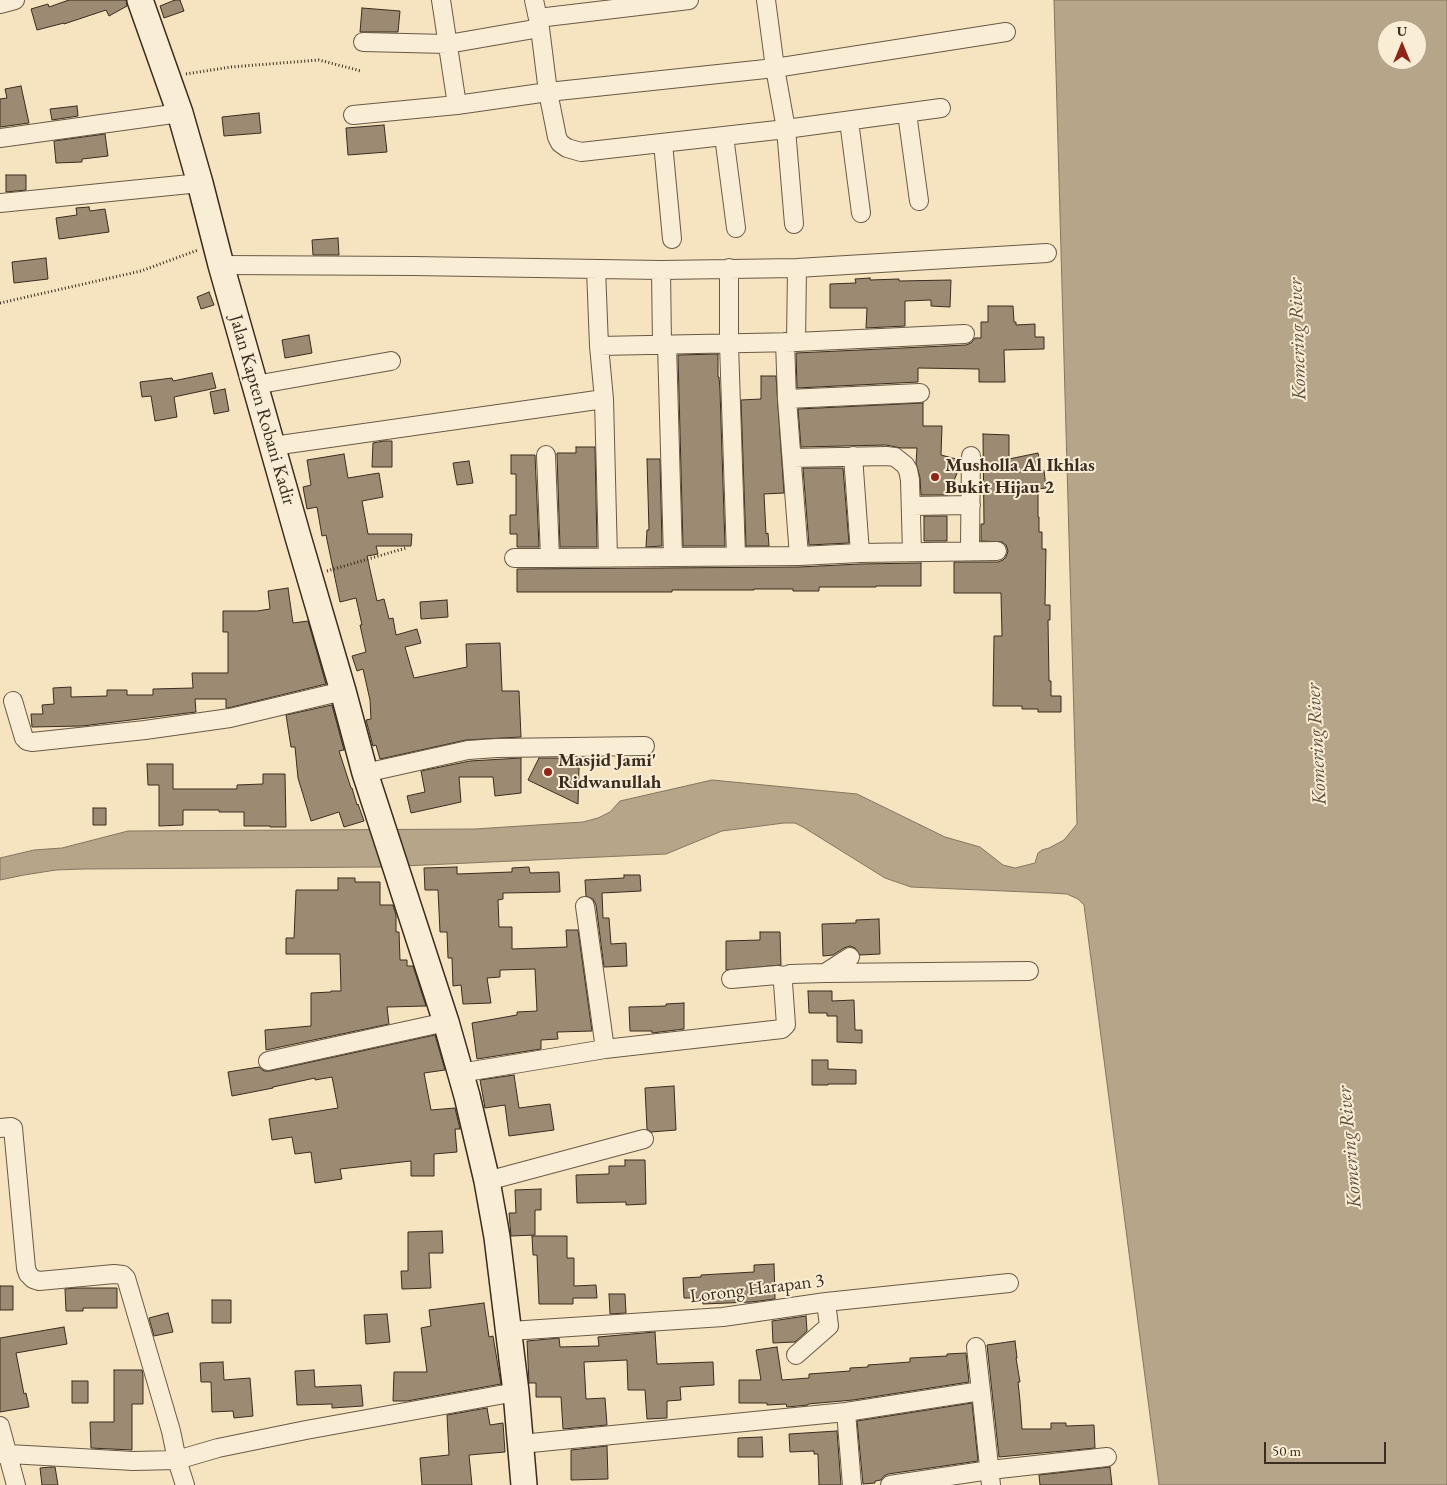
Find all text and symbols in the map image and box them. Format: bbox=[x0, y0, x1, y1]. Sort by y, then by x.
north arrow bbox=[1377, 20, 1427, 70]
text: U bbox=[1397, 22, 1407, 40]
water label: Komering River bbox=[1284, 277, 1312, 401]
street label: Jalan Kapten Robani Kadir bbox=[224, 312, 300, 508]
place label: Musholla Al Ikhlas Bukit Hijau 2 bbox=[945, 455, 1095, 499]
marker: Musholla Al Ikhlas Bukit Hijau 2 bbox=[929, 471, 941, 483]
water label: Komering River bbox=[1302, 682, 1332, 806]
place label: Masjid Jami' Ridwanullah bbox=[558, 750, 661, 794]
marker: Masjid Jami' Ridwanullah bbox=[542, 766, 554, 778]
water label: Komering River bbox=[1333, 1085, 1367, 1209]
street label: Lorong Harapan 3 bbox=[688, 1269, 826, 1309]
scale bar bbox=[1267, 1432, 1390, 1464]
text: 50 m bbox=[1272, 1441, 1301, 1460]

